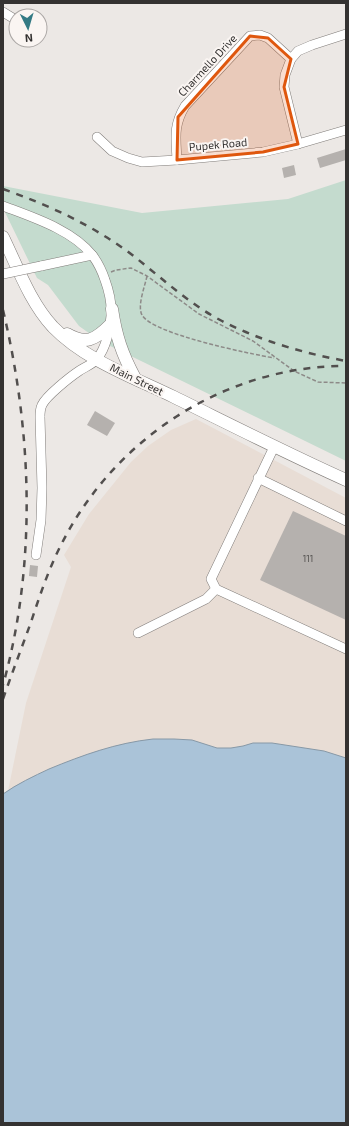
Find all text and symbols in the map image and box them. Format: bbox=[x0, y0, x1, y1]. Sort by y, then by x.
north arrow bbox=[8, 8, 48, 48]
street label: Charmello Drive bbox=[175, 31, 239, 99]
text: N bbox=[24, 32, 33, 45]
street label: Pupek Road bbox=[188, 135, 248, 153]
street label: Main Street bbox=[108, 360, 166, 398]
house number: 111 bbox=[303, 553, 313, 564]

